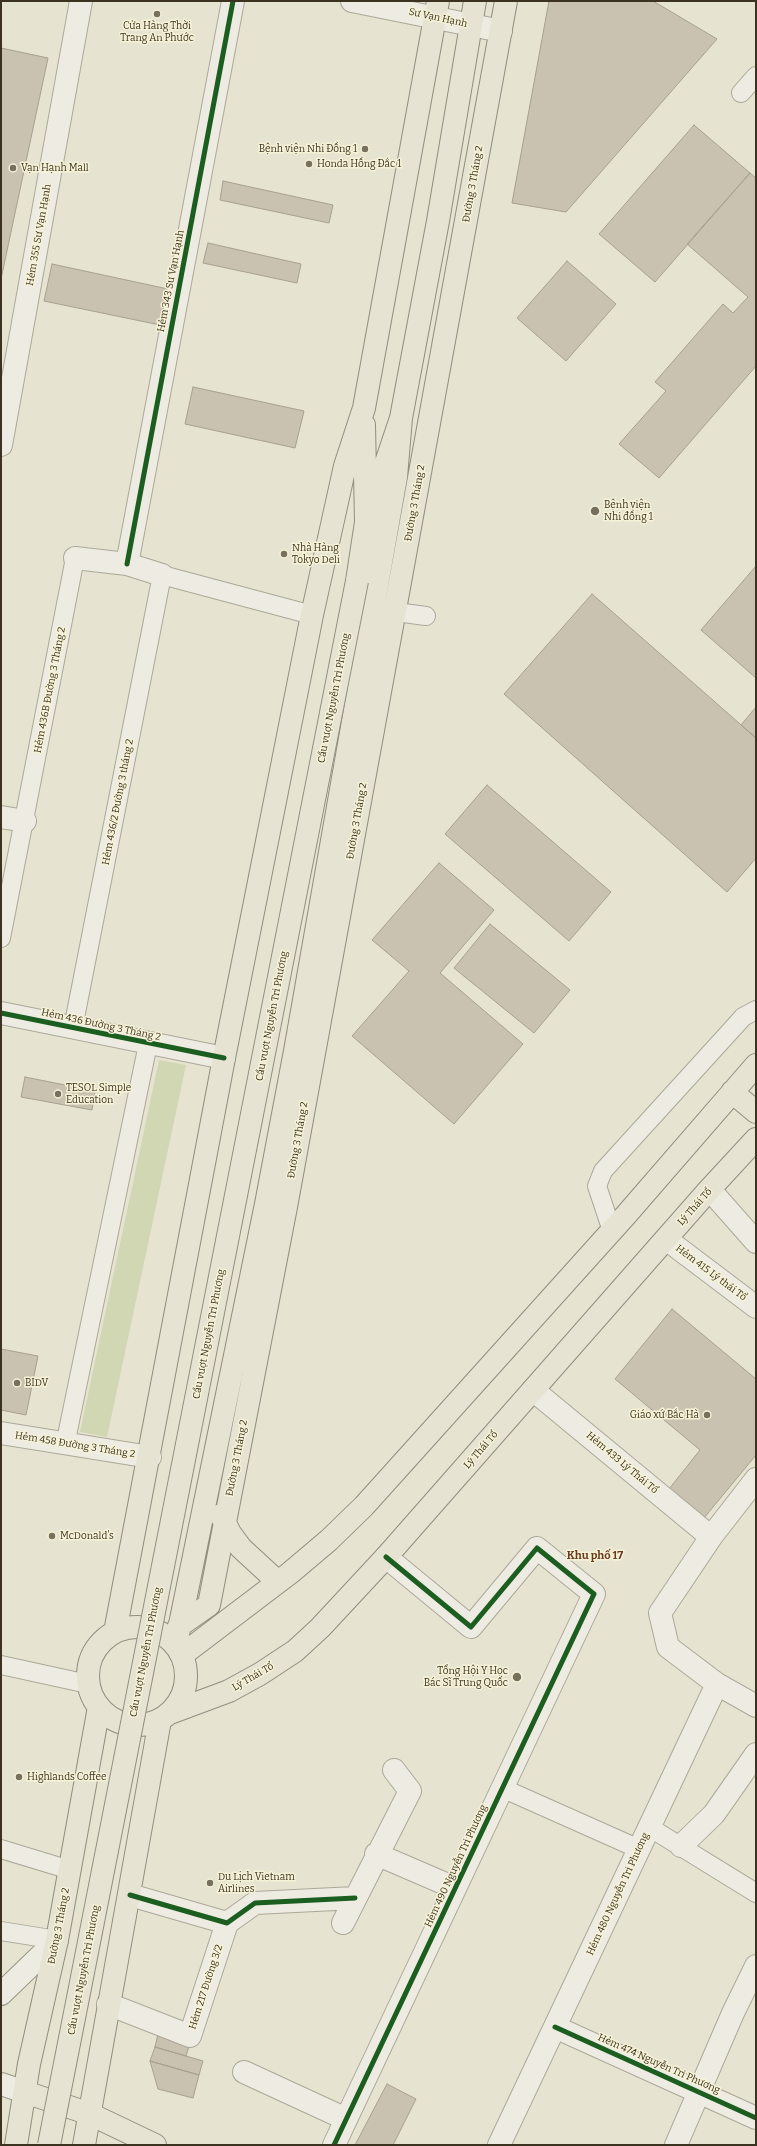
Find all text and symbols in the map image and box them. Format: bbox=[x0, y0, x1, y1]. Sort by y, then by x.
street label: Sư Vạn Hạnh bbox=[407, 6, 469, 30]
marker: Cửa Hàng Thời Trang An Phước bbox=[152, 9, 162, 19]
place label: Cửa Hàng Thời Trang An Phước bbox=[120, 20, 194, 44]
place label: Bệnh viện Nhi Đồng 1 bbox=[259, 143, 357, 155]
marker: Bệnh viện Nhi Đồng 1 bbox=[360, 144, 370, 154]
street label: Đường 3 Tháng 2 bbox=[460, 145, 486, 223]
place label: Honda Hồng Đắc 1 bbox=[317, 158, 401, 170]
marker: Honda Hồng Đắc 1 bbox=[304, 159, 314, 169]
place label: Vạn Hạnh Mall bbox=[21, 162, 89, 174]
marker: Vạn Hạnh Mall bbox=[8, 163, 18, 173]
street label: Hẻm 355 Sư Vạn Hạnh bbox=[24, 183, 54, 287]
street label: Hẻm 343 Sư Vạn Hạnh bbox=[155, 229, 187, 333]
street label: Đường 3 Tháng 2 bbox=[402, 464, 428, 542]
place label: Bệnh viện Nhi đồng 1 bbox=[604, 499, 653, 522]
marker: Bệnh viện Nhi đồng 1 bbox=[589, 505, 601, 517]
place label: Nhà Hàng Tokyo Deli bbox=[292, 542, 340, 566]
marker: Nhà Hàng Tokyo Deli bbox=[279, 549, 289, 559]
street label: Hẻm 436B Đường 3 Tháng 2 bbox=[32, 626, 68, 754]
street label: Cầu vượt Nguyễn Tri Phương bbox=[316, 632, 352, 764]
street label: Hẻm 436/2 Đường 3 tháng 2 bbox=[100, 738, 136, 866]
street label: Đường 3 Tháng 2 bbox=[344, 782, 370, 860]
street label: Cầu vượt Nguyễn Tri Phương bbox=[254, 950, 290, 1082]
street label: Hẻm 436 Đường 3 Tháng 2 bbox=[40, 1006, 162, 1044]
place label: TESOL Simple Education bbox=[66, 1082, 131, 1106]
marker: TESOL Simple Education bbox=[53, 1089, 63, 1099]
street label: Đường 3 Tháng 2 bbox=[285, 1101, 311, 1179]
street label: Lý Thái Tổ bbox=[675, 1186, 715, 1228]
street label: Hẻm 415 Lý thái Tổ bbox=[673, 1242, 749, 1304]
street label: Cầu vượt Nguyễn Tri Phương bbox=[191, 1268, 227, 1400]
place label: BIDV bbox=[25, 1377, 48, 1389]
marker: BIDV bbox=[12, 1378, 22, 1388]
place label: Giáo xứ Bắc Hà bbox=[630, 1409, 699, 1421]
marker: Giáo xứ Bắc Hà bbox=[702, 1410, 712, 1420]
street label: Đường 3 Tháng 2 bbox=[224, 1419, 250, 1497]
street label: Lý Thái Tổ bbox=[461, 1429, 501, 1471]
street label: Hẻm 458 Đường 3 Tháng 2 bbox=[14, 1430, 136, 1460]
street label: Hẻm 433 Lý Thái Tổ bbox=[584, 1430, 660, 1496]
place label: McDonald's bbox=[60, 1530, 114, 1542]
marker: McDonald's bbox=[47, 1531, 57, 1541]
district label: Khu phố 17 bbox=[567, 1549, 623, 1563]
street label: Cầu vượt Nguyễn Tri Phương bbox=[128, 1586, 164, 1718]
street label: Lý Thái Tổ bbox=[230, 1660, 276, 1694]
place label: Tổng Hội Y Học Bác Sĩ Trung Quốc bbox=[424, 1665, 508, 1688]
marker: Tổng Hội Y Học Bác Sĩ Trung Quốc bbox=[511, 1671, 523, 1683]
place label: Highlands Coffee bbox=[27, 1771, 106, 1783]
marker: Highlands Coffee bbox=[14, 1772, 24, 1782]
street label: Hẻm 490 Nguyễn Tri Phương bbox=[422, 1803, 490, 1929]
street label: Hẻm 480 Nguyễn Tri Phương bbox=[584, 1831, 652, 1957]
place label: Du Lịch Vietnam Airlines bbox=[218, 1871, 295, 1894]
marker: Du Lịch Vietnam Airlines bbox=[205, 1878, 215, 1888]
street label: Đường 3 Tháng 2 bbox=[46, 1887, 72, 1965]
street label: Cầu vượt Nguyễn Tri Phương bbox=[66, 1904, 102, 2036]
street label: Hẻm 217 Đường 3/2 bbox=[187, 1943, 225, 2031]
street label: Hẻm 474 Nguyễn Tri Phương bbox=[596, 2032, 722, 2096]

